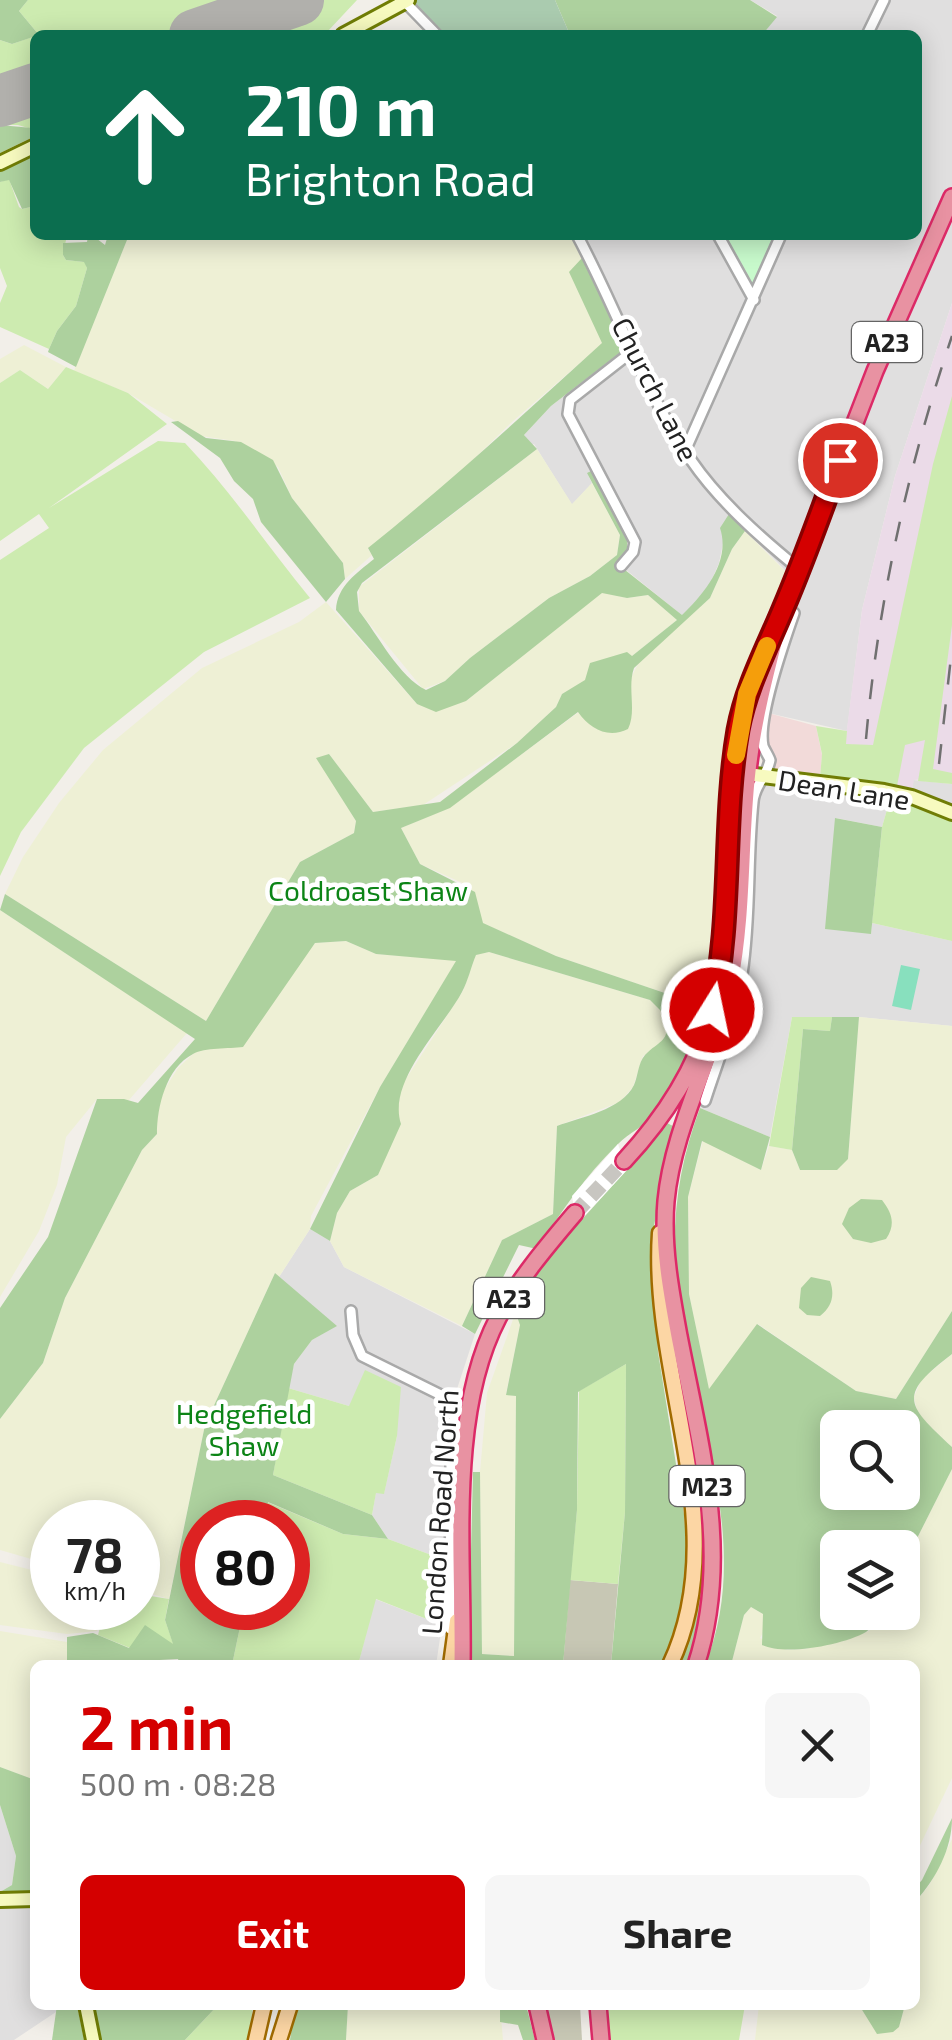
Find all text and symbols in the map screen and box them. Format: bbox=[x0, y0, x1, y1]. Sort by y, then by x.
text: 210 m bbox=[245, 66, 437, 150]
icon: ahead bbox=[80, 70, 210, 200]
text: Brighton Road bbox=[245, 151, 536, 205]
street label: Church Lane bbox=[605, 312, 707, 466]
road number: A23 bbox=[852, 322, 922, 362]
pin bbox=[798, 418, 883, 503]
icon: arrive bbox=[813, 433, 868, 488]
street label: Dean Lane bbox=[776, 762, 912, 816]
park label: Coldroast Shaw bbox=[268, 873, 468, 907]
position arrow bbox=[660, 958, 764, 1062]
road number: A23 bbox=[474, 1278, 544, 1318]
street label: London Road North bbox=[413, 1388, 465, 1636]
park label: Hedgefield Shaw bbox=[176, 1396, 312, 1462]
map controls bbox=[820, 1410, 920, 1630]
button: search bbox=[820, 1410, 920, 1510]
road number: M23 bbox=[670, 1466, 744, 1506]
speed limit sign: 80 bbox=[180, 1500, 310, 1630]
text: 78 bbox=[66, 1523, 124, 1583]
button: layers bbox=[820, 1530, 920, 1630]
text: km/h bbox=[64, 1575, 126, 1605]
text: 2 min bbox=[80, 1690, 233, 1762]
button: close bbox=[765, 1693, 870, 1798]
text: 500 m · 08:28 bbox=[80, 1764, 276, 1802]
button: Exit bbox=[80, 1875, 465, 1990]
button: Share bbox=[485, 1875, 870, 1990]

